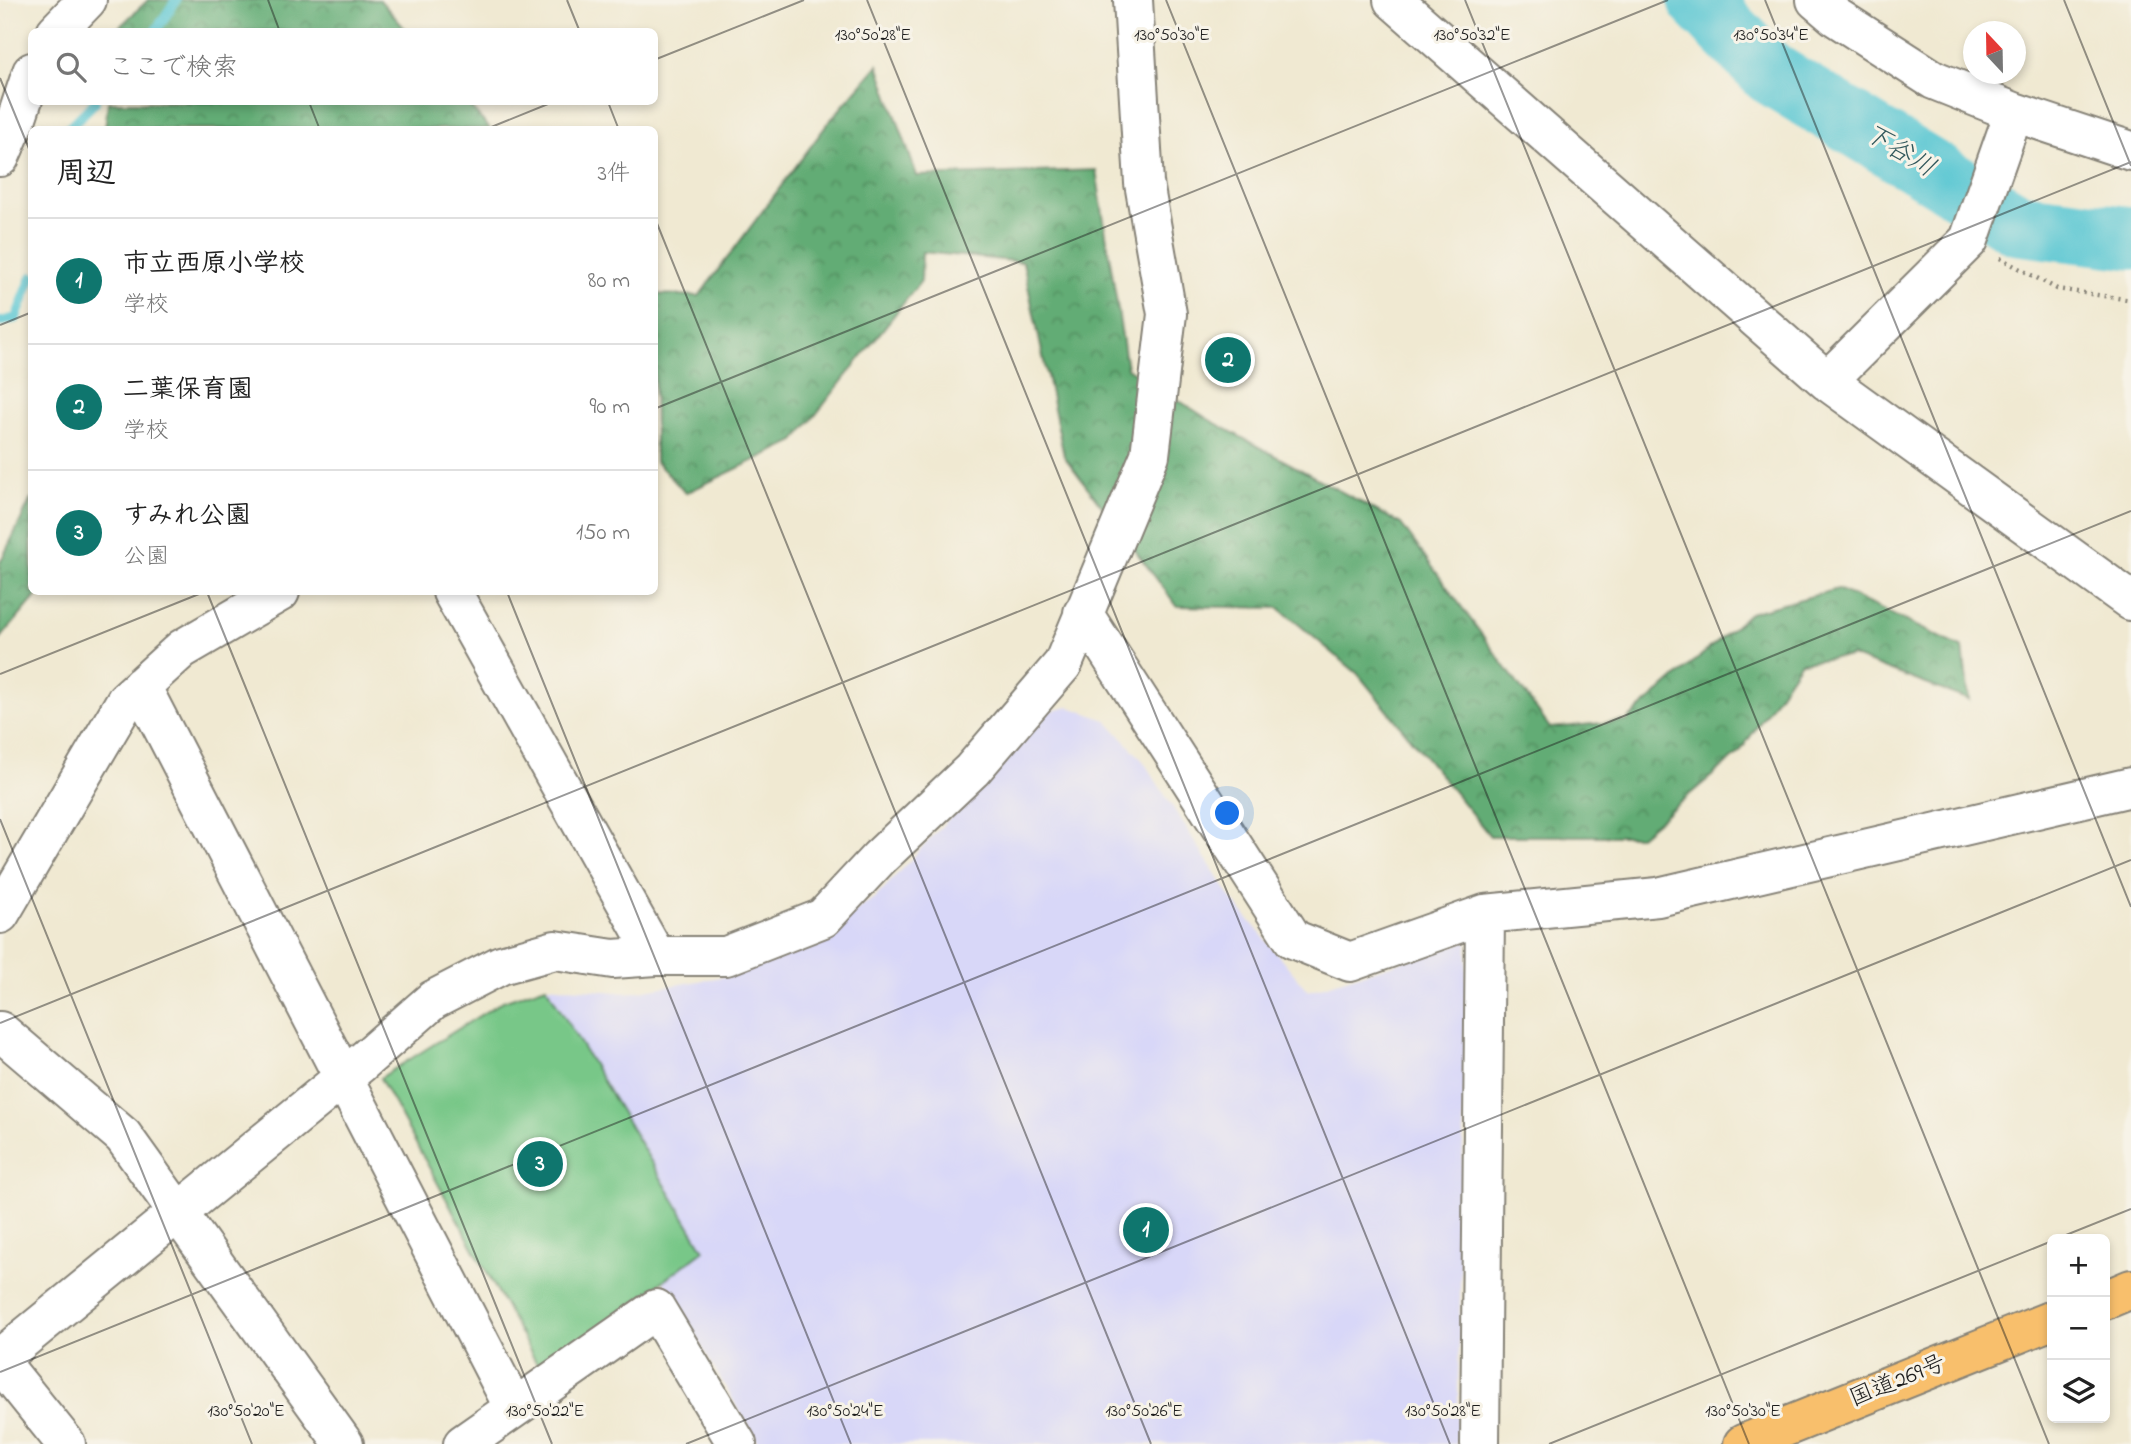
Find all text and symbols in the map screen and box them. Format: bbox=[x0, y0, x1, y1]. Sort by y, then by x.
north arrow bbox=[1963, 21, 2026, 84]
text: 130°50'28"E bbox=[835, 23, 911, 49]
text: 130°50'30"E bbox=[1134, 23, 1210, 49]
text: 130°50'32"E bbox=[1433, 23, 1511, 49]
text: 130°50'34"E bbox=[1733, 23, 1809, 49]
search box bbox=[28, 28, 658, 105]
icon: search bbox=[52, 48, 90, 86]
text: ここで検索 bbox=[108, 50, 238, 88]
water label: 下谷川 bbox=[1856, 116, 1942, 188]
text: 周辺 bbox=[56, 153, 116, 197]
text: 3件 bbox=[598, 158, 630, 191]
text: 市立西原小学校 bbox=[123, 246, 305, 284]
text: 1 bbox=[75, 265, 83, 298]
text: 80 m bbox=[588, 265, 630, 298]
text: 学校 bbox=[123, 289, 169, 322]
pin: 2 bbox=[1205, 334, 1251, 386]
text: 二葉保育園 bbox=[123, 372, 253, 410]
text: 2 bbox=[73, 391, 85, 424]
text: 90 m bbox=[590, 391, 630, 424]
text: 学校 bbox=[123, 415, 169, 448]
text: すみれ公園 bbox=[123, 498, 251, 536]
text: 3 bbox=[74, 517, 84, 550]
text: 150 m bbox=[576, 517, 630, 550]
text: 公園 bbox=[123, 541, 169, 574]
your location bbox=[1210, 796, 1244, 830]
pin: 3 bbox=[517, 1138, 563, 1190]
pin: 1 bbox=[1123, 1204, 1169, 1256]
map controls bbox=[2047, 1234, 2110, 1423]
button: + bbox=[2047, 1234, 2110, 1297]
button: − bbox=[2047, 1297, 2110, 1360]
street label: 国道269号 bbox=[1844, 1347, 1952, 1417]
button: layers bbox=[2047, 1360, 2110, 1423]
text: 130°50'20"E bbox=[207, 1399, 285, 1425]
text: 130°50'22"E bbox=[506, 1399, 584, 1425]
text: 130°50'24"E bbox=[806, 1399, 884, 1425]
text: 130°50'26"E bbox=[1105, 1399, 1183, 1425]
text: 130°50'28"E bbox=[1405, 1399, 1481, 1425]
text: 130°50'30"E bbox=[1705, 1399, 1781, 1425]

